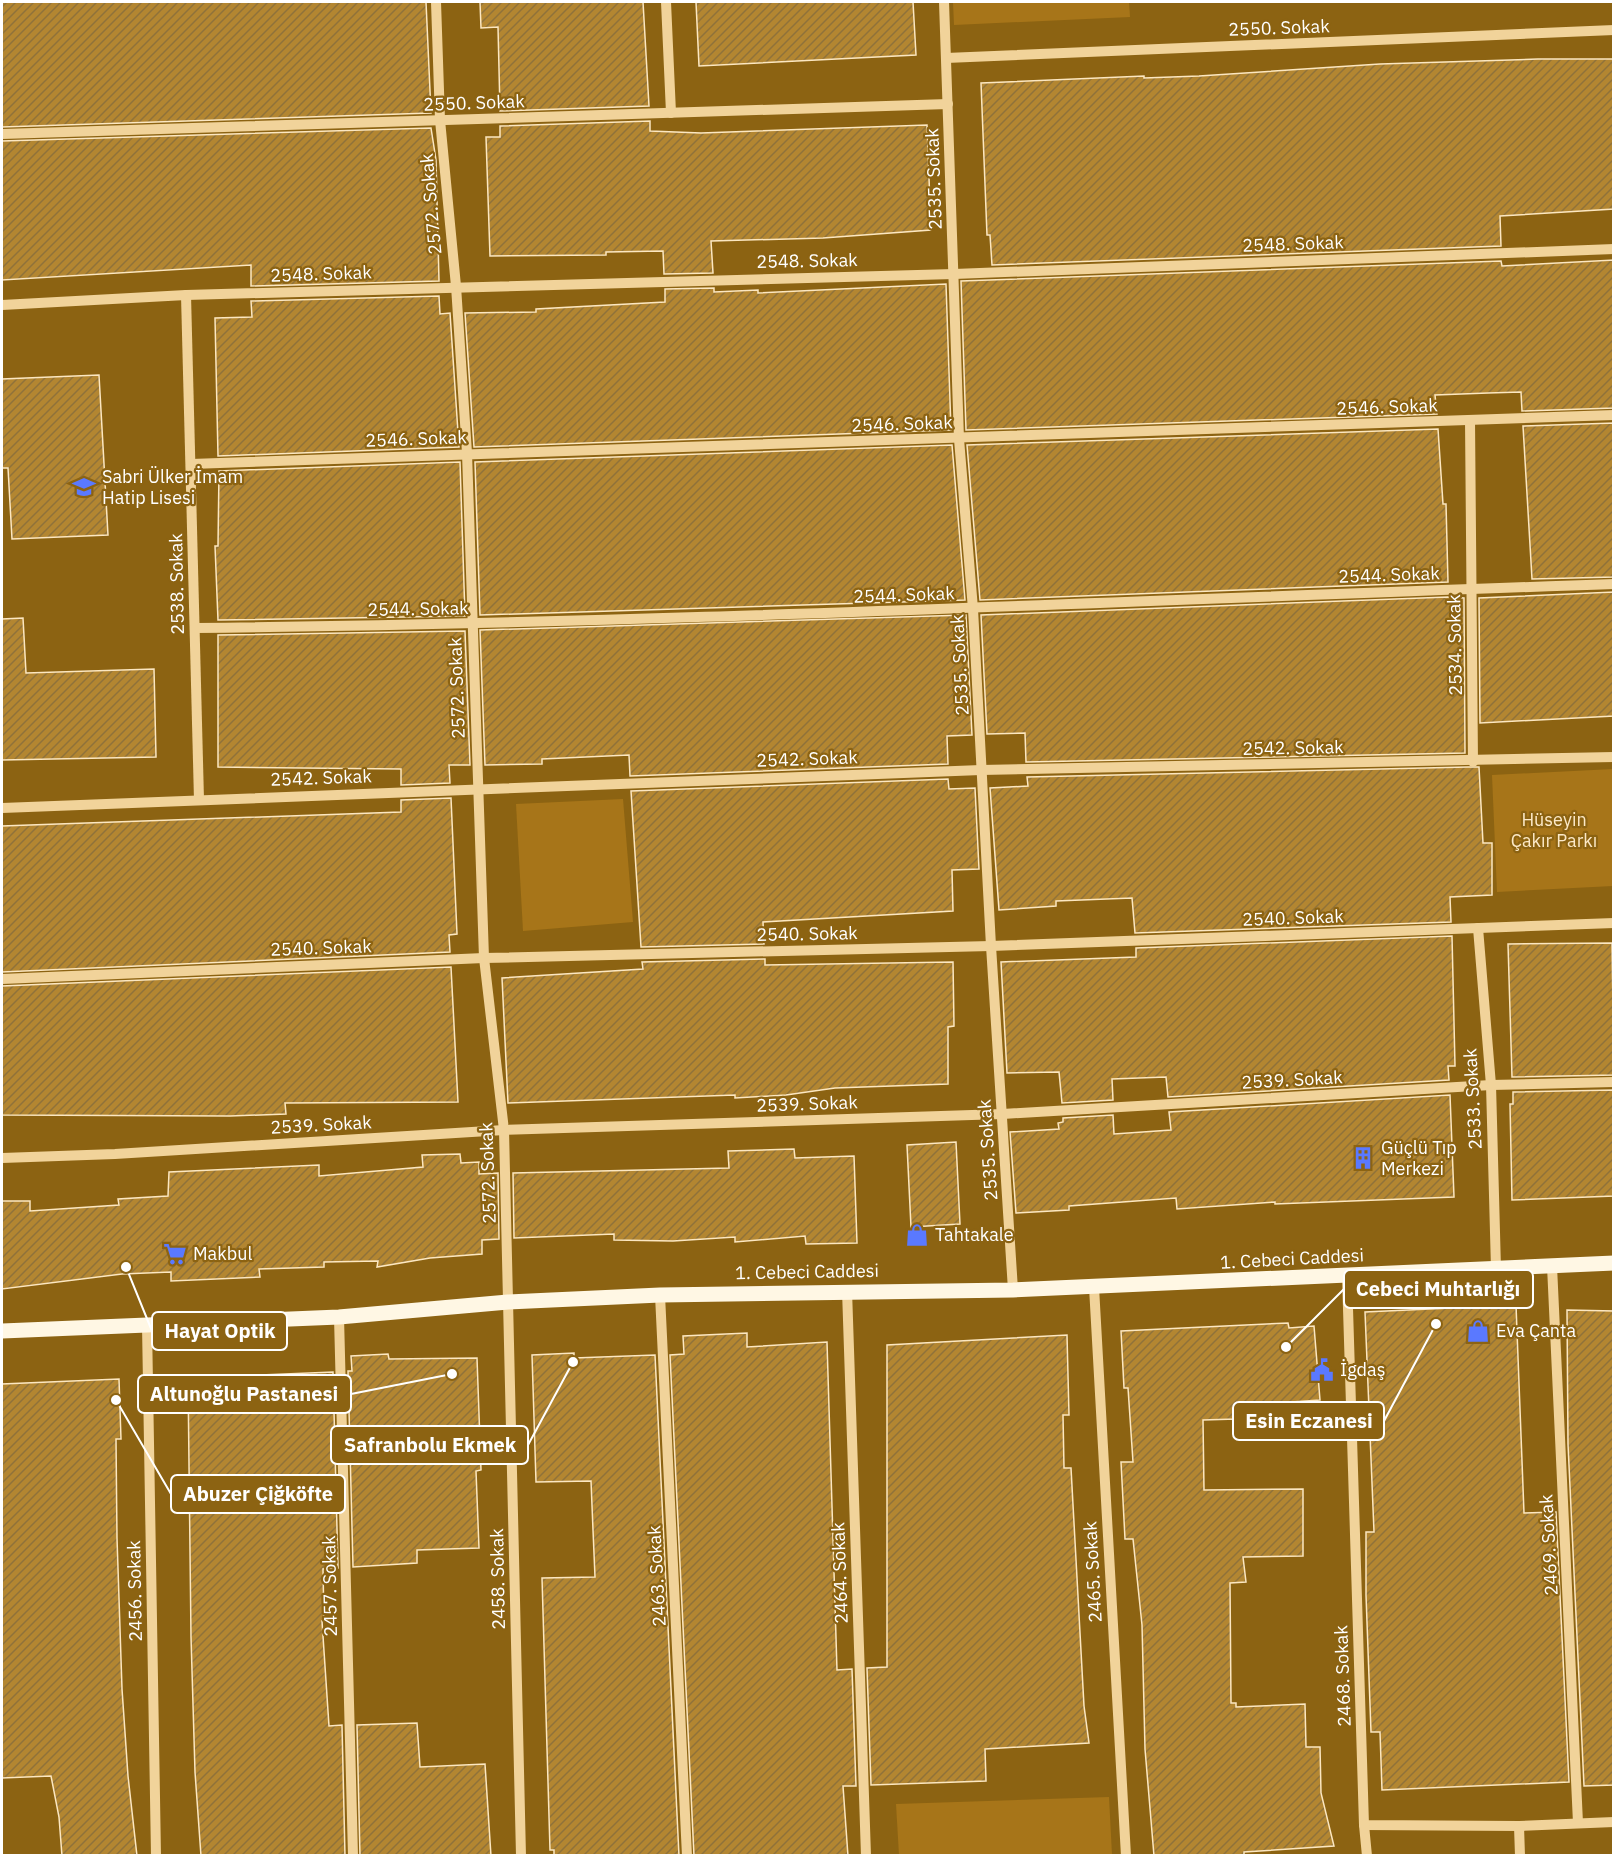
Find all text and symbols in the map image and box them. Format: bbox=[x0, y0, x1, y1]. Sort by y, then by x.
street label: 2550. Sokak bbox=[1228, 14, 1331, 41]
street label: 2550. Sokak bbox=[423, 89, 526, 116]
street label: 2535. Sokak bbox=[920, 127, 947, 230]
street label: 2572. Sokak bbox=[415, 152, 446, 256]
street label: 2548. Sokak bbox=[1242, 230, 1345, 257]
street label: 2548. Sokak bbox=[756, 248, 858, 273]
street label: 2548. Sokak bbox=[270, 260, 373, 287]
street label: 2546. Sokak bbox=[1336, 393, 1439, 420]
street label: 2546. Sokak bbox=[851, 410, 954, 437]
street label: 2546. Sokak bbox=[365, 425, 468, 452]
place label: Sabri Ülker İmam Hatip Lisesi bbox=[102, 465, 243, 509]
school or university icon: Sabri Ülker İmam Hatip Lisesi bbox=[71, 474, 97, 500]
street label: 2538. Sokak bbox=[164, 533, 189, 635]
street label: 2544. Sokak bbox=[1338, 561, 1441, 588]
street label: 2544. Sokak bbox=[853, 581, 956, 608]
street label: 2534. Sokak bbox=[1442, 594, 1467, 696]
street label: 2544. Sokak bbox=[367, 596, 469, 621]
street label: 2535. Sokak bbox=[945, 613, 974, 716]
street label: 2572. Sokak bbox=[443, 636, 470, 739]
street label: 2542. Sokak bbox=[1242, 735, 1344, 760]
street label: 2542. Sokak bbox=[756, 745, 859, 772]
street label: 2542. Sokak bbox=[270, 764, 373, 791]
park label: Hüseyin Çakır Parkı bbox=[1511, 808, 1597, 852]
street label: 2540. Sokak bbox=[1242, 904, 1345, 931]
street label: 2540. Sokak bbox=[756, 921, 858, 946]
street label: 2540. Sokak bbox=[270, 934, 373, 961]
street label: 2533. Sokak bbox=[1458, 1047, 1487, 1150]
street label: 2539. Sokak bbox=[1241, 1065, 1344, 1094]
street label: 2539. Sokak bbox=[756, 1090, 859, 1117]
street label: 2535. Sokak bbox=[972, 1098, 1003, 1201]
street label: 2539. Sokak bbox=[270, 1110, 373, 1139]
street label: 2572. Sokak bbox=[474, 1121, 501, 1224]
place label: Güçlü Tıp Merkezi bbox=[1381, 1136, 1457, 1180]
building icon: Güçlü Tıp Merkezi bbox=[1350, 1145, 1376, 1171]
shop icon: Tahtakale bbox=[904, 1222, 930, 1248]
place label: Tahtakale bbox=[935, 1223, 1014, 1246]
supermarket icon: Makbul bbox=[162, 1241, 188, 1267]
place label: Makbul bbox=[193, 1242, 252, 1265]
street label: 1. Cebeci Caddesi bbox=[1219, 1243, 1364, 1274]
street label: 1. Cebeci Caddesi bbox=[735, 1259, 879, 1284]
callout: Cebeci Muhtarlığı bbox=[1344, 1270, 1533, 1308]
text: Cebeci Muhtarlığı bbox=[1356, 1275, 1520, 1302]
callout: Hayat Optik bbox=[152, 1312, 287, 1350]
text: Hayat Optik bbox=[165, 1317, 276, 1344]
shop icon: Eva Çanta bbox=[1465, 1318, 1491, 1344]
place label: Eva Çanta bbox=[1496, 1319, 1576, 1342]
public building icon: İgdaş bbox=[1309, 1357, 1335, 1383]
place label: İgdaş bbox=[1340, 1358, 1385, 1381]
callout: Altunoğlu Pastanesi bbox=[138, 1375, 351, 1413]
text: Altunoğlu Pastanesi bbox=[150, 1380, 338, 1407]
callout: Esin Eczanesi bbox=[1233, 1402, 1384, 1440]
text: Esin Eczanesi bbox=[1245, 1407, 1373, 1434]
callout: Safranbolu Ekmek bbox=[331, 1426, 528, 1464]
text: Safranbolu Ekmek bbox=[344, 1431, 517, 1458]
callout: Abuzer Çiğköfte bbox=[171, 1475, 345, 1513]
text: Abuzer Çiğköfte bbox=[183, 1480, 333, 1507]
street label: 2469. Sokak bbox=[1534, 1493, 1563, 1596]
street label: 2465. Sokak bbox=[1078, 1520, 1107, 1623]
street label: 2464. Sokak bbox=[826, 1521, 853, 1624]
street label: 2463. Sokak bbox=[642, 1524, 671, 1627]
street label: 2458. Sokak bbox=[485, 1528, 510, 1630]
street label: 2457. Sokak bbox=[317, 1535, 342, 1637]
street label: 2456. Sokak bbox=[122, 1540, 147, 1642]
street label: 2468. Sokak bbox=[1329, 1624, 1356, 1727]

